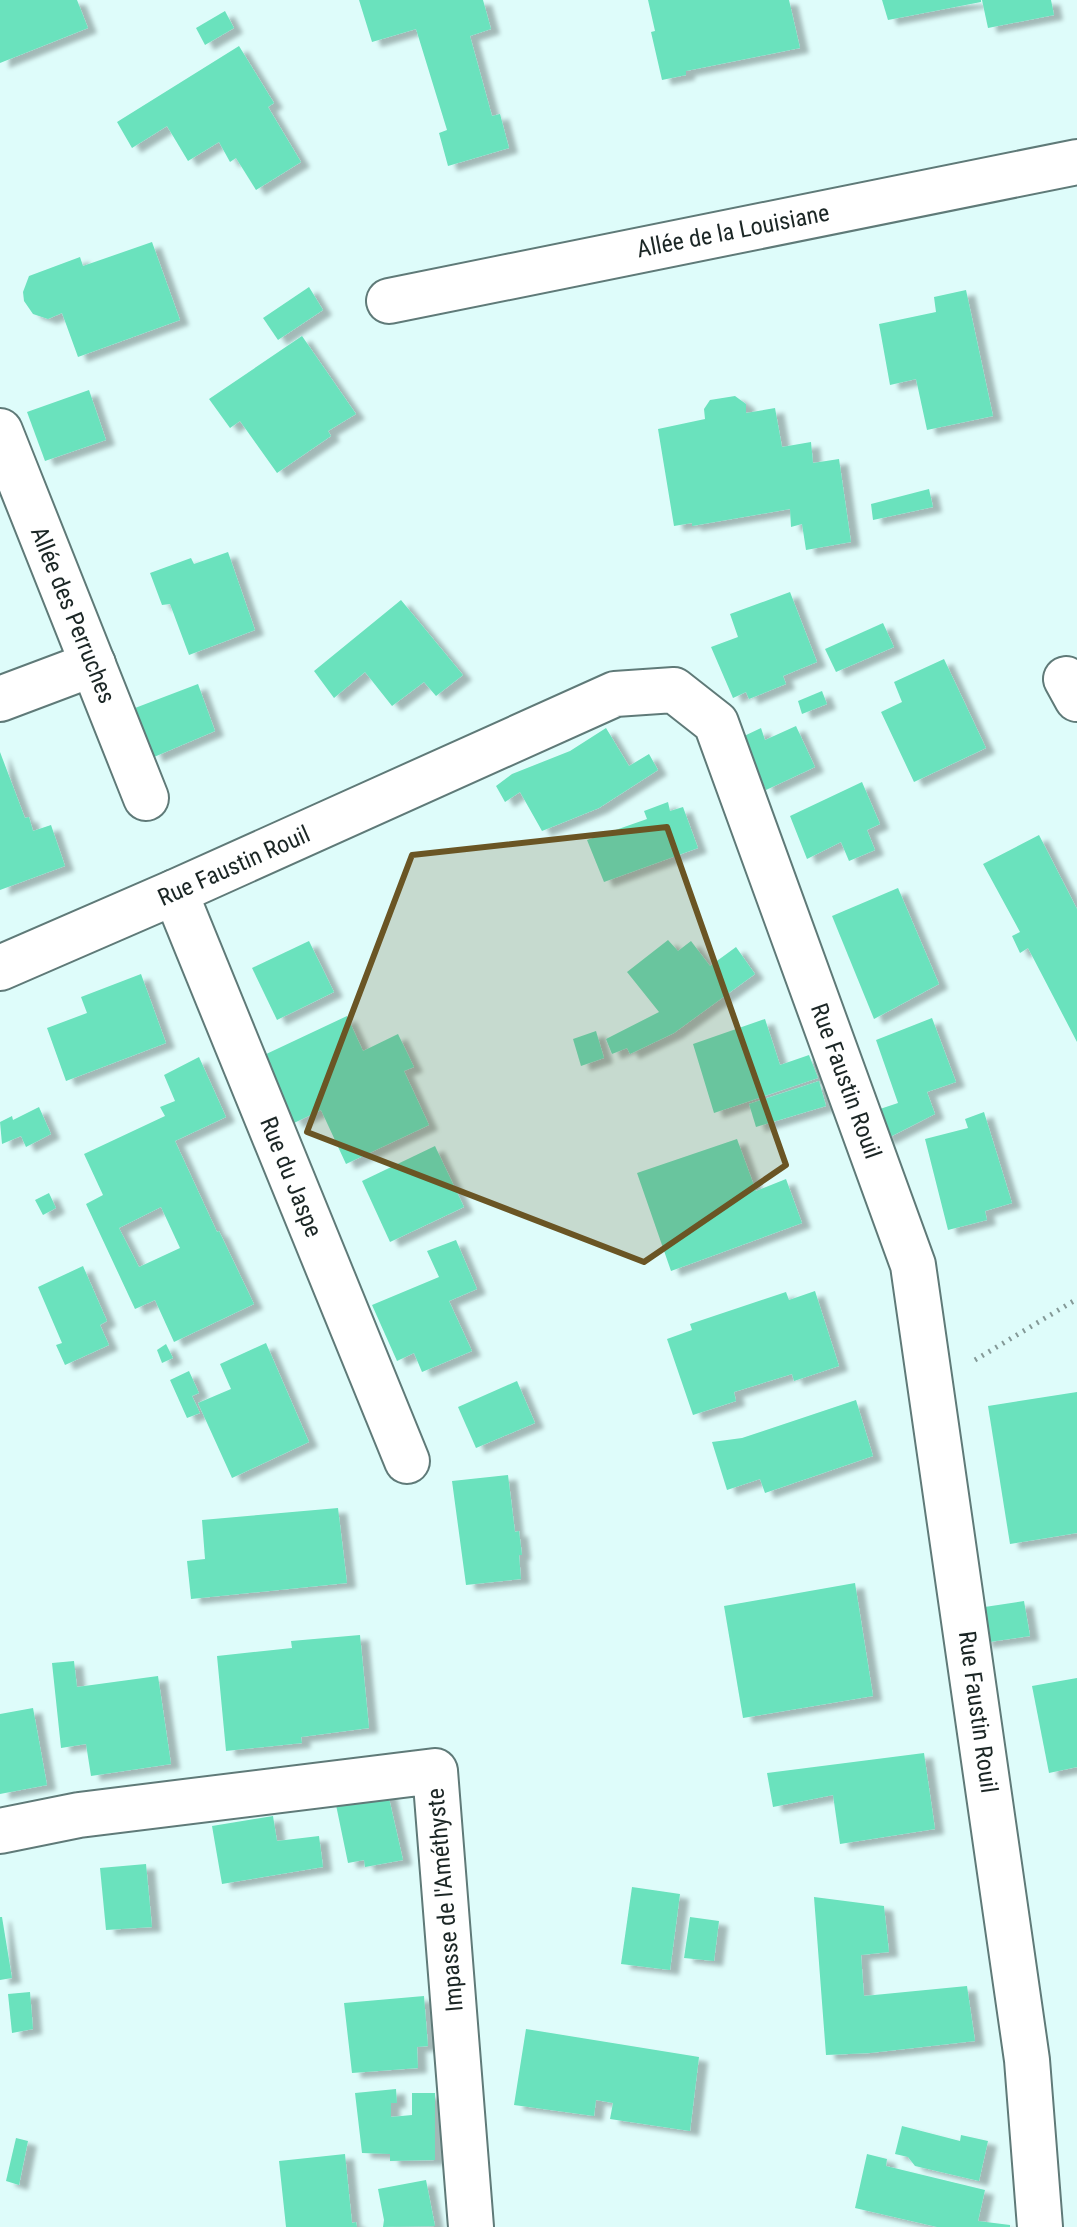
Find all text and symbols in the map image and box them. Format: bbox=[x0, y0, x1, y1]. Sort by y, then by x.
street label: Allée de la Louisiane bbox=[634, 199, 832, 263]
street label: Allée des Perruches bbox=[25, 523, 121, 707]
street label: Rue Faustin Rouil bbox=[154, 820, 314, 912]
street label: Rue Faustin Rouil bbox=[805, 999, 887, 1163]
street label: Rue du Jaspe bbox=[254, 1113, 328, 1241]
street label: Rue Faustin Rouil bbox=[953, 1629, 1003, 1795]
street label: Impasse de l'Améthyste bbox=[421, 1787, 469, 2013]

